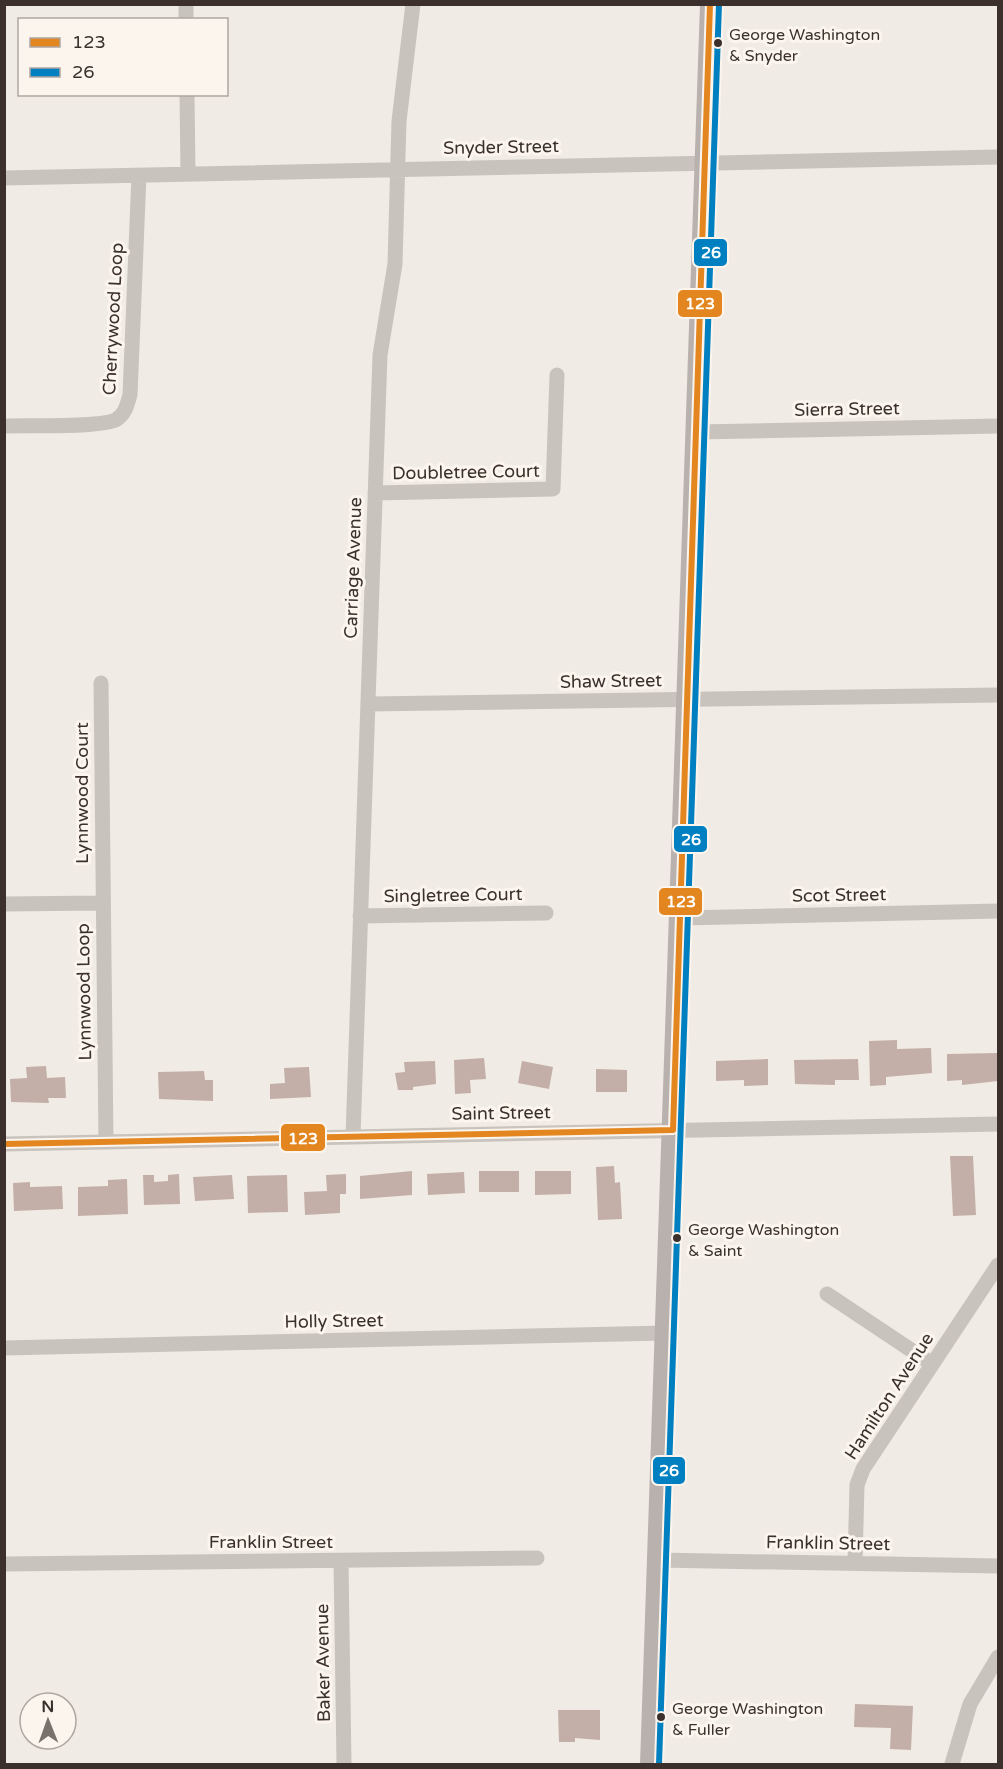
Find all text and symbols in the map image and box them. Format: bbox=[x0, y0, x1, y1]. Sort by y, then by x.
legend bbox=[18, 18, 228, 96]
place label: George Washington & Snyder bbox=[729, 25, 880, 66]
text: 123 bbox=[72, 31, 106, 53]
marker: George Washington & Snyder bbox=[712, 37, 724, 49]
text: 26 bbox=[72, 61, 95, 83]
street label: Snyder Street bbox=[443, 135, 559, 159]
line badge: 26 bbox=[693, 238, 728, 267]
street label: Cherrywood Loop bbox=[98, 242, 128, 396]
text: 26 bbox=[701, 243, 721, 263]
line badge: 123 bbox=[677, 289, 723, 318]
text: 123 bbox=[685, 294, 715, 314]
street label: Sierra Street bbox=[794, 397, 900, 421]
street label: Doubletree Court bbox=[392, 460, 540, 484]
street label: Carriage Avenue bbox=[340, 497, 366, 639]
street label: Shaw Street bbox=[560, 669, 662, 693]
street label: Lynnwood Court bbox=[71, 722, 93, 864]
line badge: 26 bbox=[673, 825, 708, 853]
text: 26 bbox=[681, 830, 701, 850]
street label: Singletree Court bbox=[383, 883, 523, 907]
street label: Scot Street bbox=[792, 883, 887, 907]
line badge: 123 bbox=[658, 887, 703, 916]
text: 123 bbox=[666, 892, 696, 912]
street label: Lynnwood Loop bbox=[72, 923, 96, 1061]
street label: Saint Street bbox=[451, 1101, 551, 1125]
line badge: 123 bbox=[280, 1123, 326, 1152]
text: 123 bbox=[288, 1129, 318, 1149]
place label: George Washington & Saint bbox=[688, 1220, 839, 1261]
marker: George Washington & Saint bbox=[671, 1232, 683, 1244]
street label: Holly Street bbox=[284, 1309, 384, 1333]
street label: Hamilton Avenue bbox=[840, 1328, 938, 1464]
line badge: 26 bbox=[652, 1456, 686, 1485]
text: 26 bbox=[659, 1461, 679, 1481]
street label: Franklin Street bbox=[209, 1531, 333, 1553]
street label: Franklin Street bbox=[766, 1531, 890, 1555]
street label: Baker Avenue bbox=[311, 1604, 335, 1722]
north arrow bbox=[18, 1691, 78, 1751]
text: N bbox=[41, 1697, 54, 1717]
place label: George Washington & Fuller bbox=[672, 1699, 823, 1740]
marker: George Washington & Fuller bbox=[655, 1711, 667, 1723]

